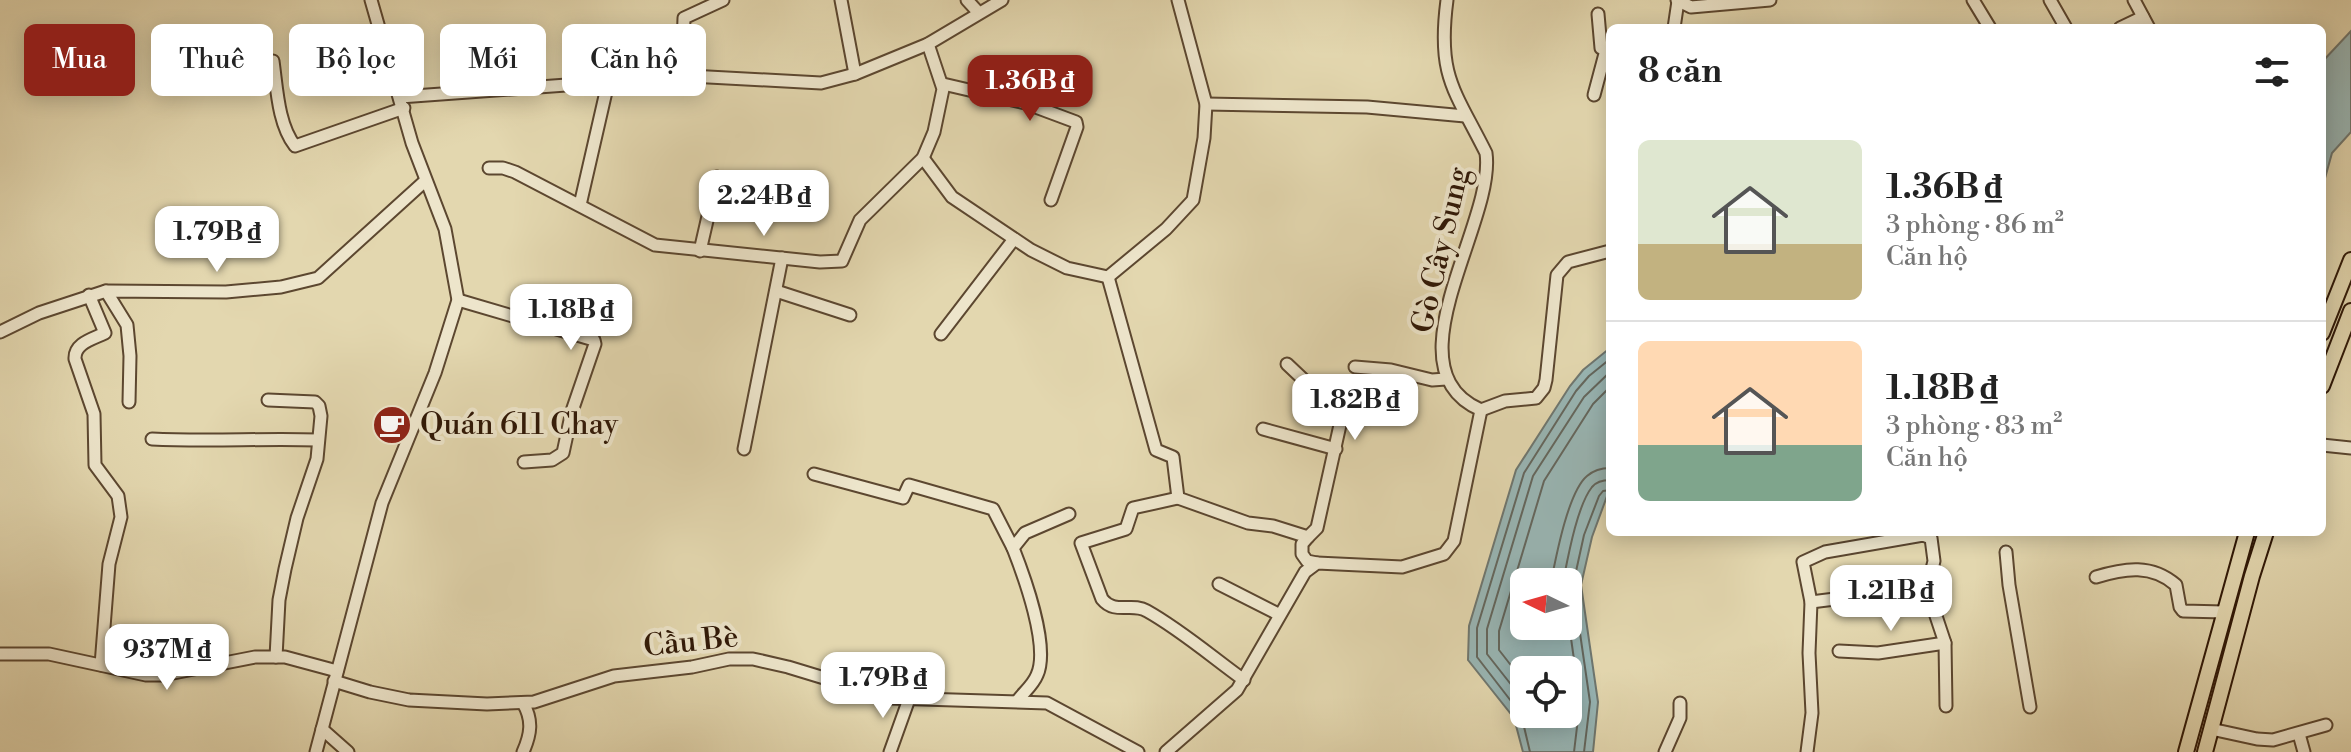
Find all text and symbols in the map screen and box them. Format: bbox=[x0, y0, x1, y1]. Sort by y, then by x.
chip: Mua bbox=[24, 24, 135, 96]
chip: Thuê bbox=[151, 24, 273, 96]
chip: Bộ lọc bbox=[289, 24, 424, 96]
chip: Mới bbox=[440, 24, 546, 96]
chip: Căn hộ bbox=[562, 24, 706, 96]
icon: filters bbox=[2250, 50, 2294, 94]
text: 8 căn bbox=[1638, 51, 1722, 93]
pin: 1.36B ₫ bbox=[956, 55, 1104, 123]
text: 1.36B ₫ bbox=[986, 65, 1074, 97]
street label: Gò Cây Sung bbox=[1403, 163, 1479, 337]
text: 1.36B ₫ bbox=[1886, 167, 2002, 209]
pin: 2.24B ₫ bbox=[690, 170, 838, 238]
icon: home bbox=[1702, 172, 1798, 268]
text: 2.24B ₫ bbox=[717, 180, 811, 212]
pin: 1.79B ₫ bbox=[143, 206, 291, 274]
text: 3 phòng · 86 m² bbox=[1886, 209, 2064, 241]
text: 1.79B ₫ bbox=[173, 216, 261, 248]
text: Căn hộ bbox=[1886, 241, 1968, 273]
pin: 1.18B ₫ bbox=[497, 284, 645, 352]
text: 1.18B ₫ bbox=[528, 294, 614, 326]
text: 1.18B ₫ bbox=[1886, 368, 1998, 410]
icon: home bbox=[1702, 373, 1798, 469]
pin: 1.82B ₫ bbox=[1281, 374, 1429, 442]
text: 1.82B ₫ bbox=[1310, 384, 1400, 416]
cafe icon: Quán 611 Chay bbox=[371, 404, 413, 446]
place label: Quán 611 Chay bbox=[420, 406, 619, 444]
text: 3 phòng · 83 m² bbox=[1886, 410, 2062, 442]
text: Căn hộ bbox=[1886, 442, 1968, 474]
pin: 1.21B ₫ bbox=[1817, 565, 1965, 633]
north arrow bbox=[1510, 568, 1582, 640]
map controls bbox=[1510, 568, 1582, 728]
text: 1.21B ₫ bbox=[1848, 575, 1934, 607]
street label: Cầu Bè bbox=[642, 618, 740, 666]
pin: 937M ₫ bbox=[102, 624, 232, 692]
text: 937M ₫ bbox=[123, 634, 211, 666]
pin: 1.79B ₫ bbox=[809, 652, 957, 720]
button: locate bbox=[1510, 656, 1582, 728]
text: 1.79B ₫ bbox=[839, 662, 927, 694]

